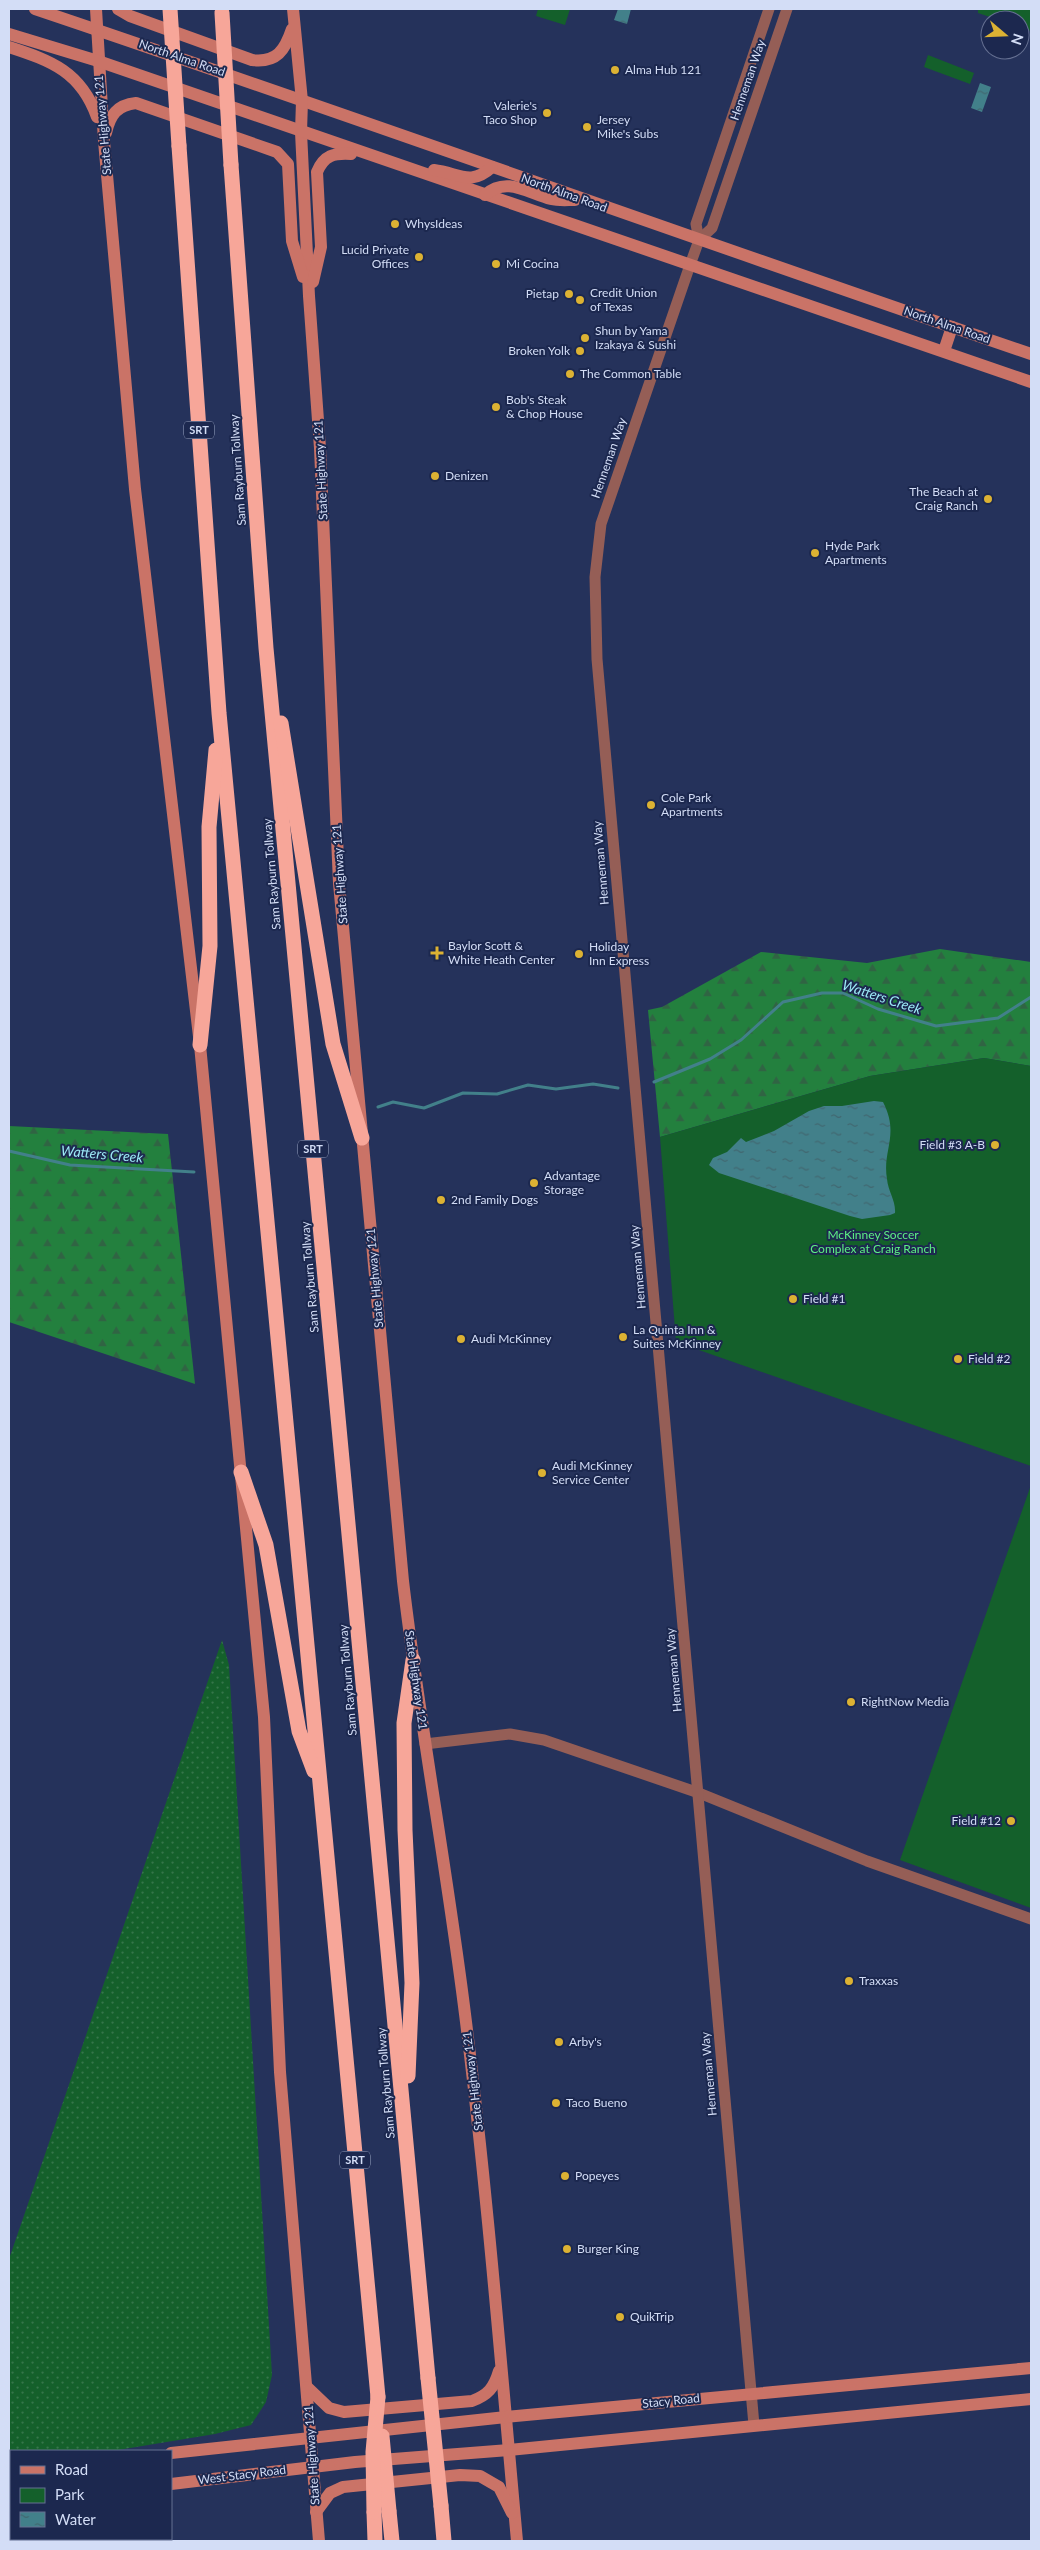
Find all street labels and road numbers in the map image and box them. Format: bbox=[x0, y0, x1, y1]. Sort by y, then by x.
street label: North Alma Road bbox=[137, 36, 227, 79]
street label: Henneman Way bbox=[727, 37, 769, 122]
street label: State Highway 121 bbox=[91, 75, 114, 176]
street label: North Alma Road bbox=[519, 170, 609, 215]
street label: North Alma Road bbox=[902, 303, 992, 346]
street label: Sam Rayburn Tollway bbox=[226, 413, 249, 526]
street label: Henneman Way bbox=[588, 415, 630, 500]
street label: State Highway 121 bbox=[310, 420, 331, 520]
road number: SRT bbox=[184, 422, 214, 438]
street label: Sam Rayburn Tollway bbox=[259, 817, 284, 930]
street label: Henneman Way bbox=[589, 820, 612, 906]
street label: State Highway 121 bbox=[329, 824, 350, 924]
road number: SRT bbox=[298, 1140, 328, 1158]
street label: Sam Rayburn Tollway bbox=[297, 1220, 322, 1333]
street label: Henneman Way bbox=[626, 1224, 649, 1310]
street label: State Highway 121 bbox=[363, 1228, 386, 1329]
street label: Sam Rayburn Tollway bbox=[335, 1623, 360, 1736]
street label: Henneman Way bbox=[662, 1627, 685, 1713]
street label: State Highway 121 bbox=[402, 1629, 431, 1731]
street label: Sam Rayburn Tollway bbox=[373, 2026, 398, 2139]
street label: State Highway 121 bbox=[459, 2030, 486, 2132]
street label: Henneman Way bbox=[697, 2031, 720, 2117]
road number: SRT bbox=[340, 2152, 370, 2168]
street label: Stacy Road bbox=[641, 2390, 700, 2411]
street label: State Highway 121 bbox=[301, 2405, 322, 2505]
street label: West Stacy Road bbox=[197, 2462, 287, 2487]

